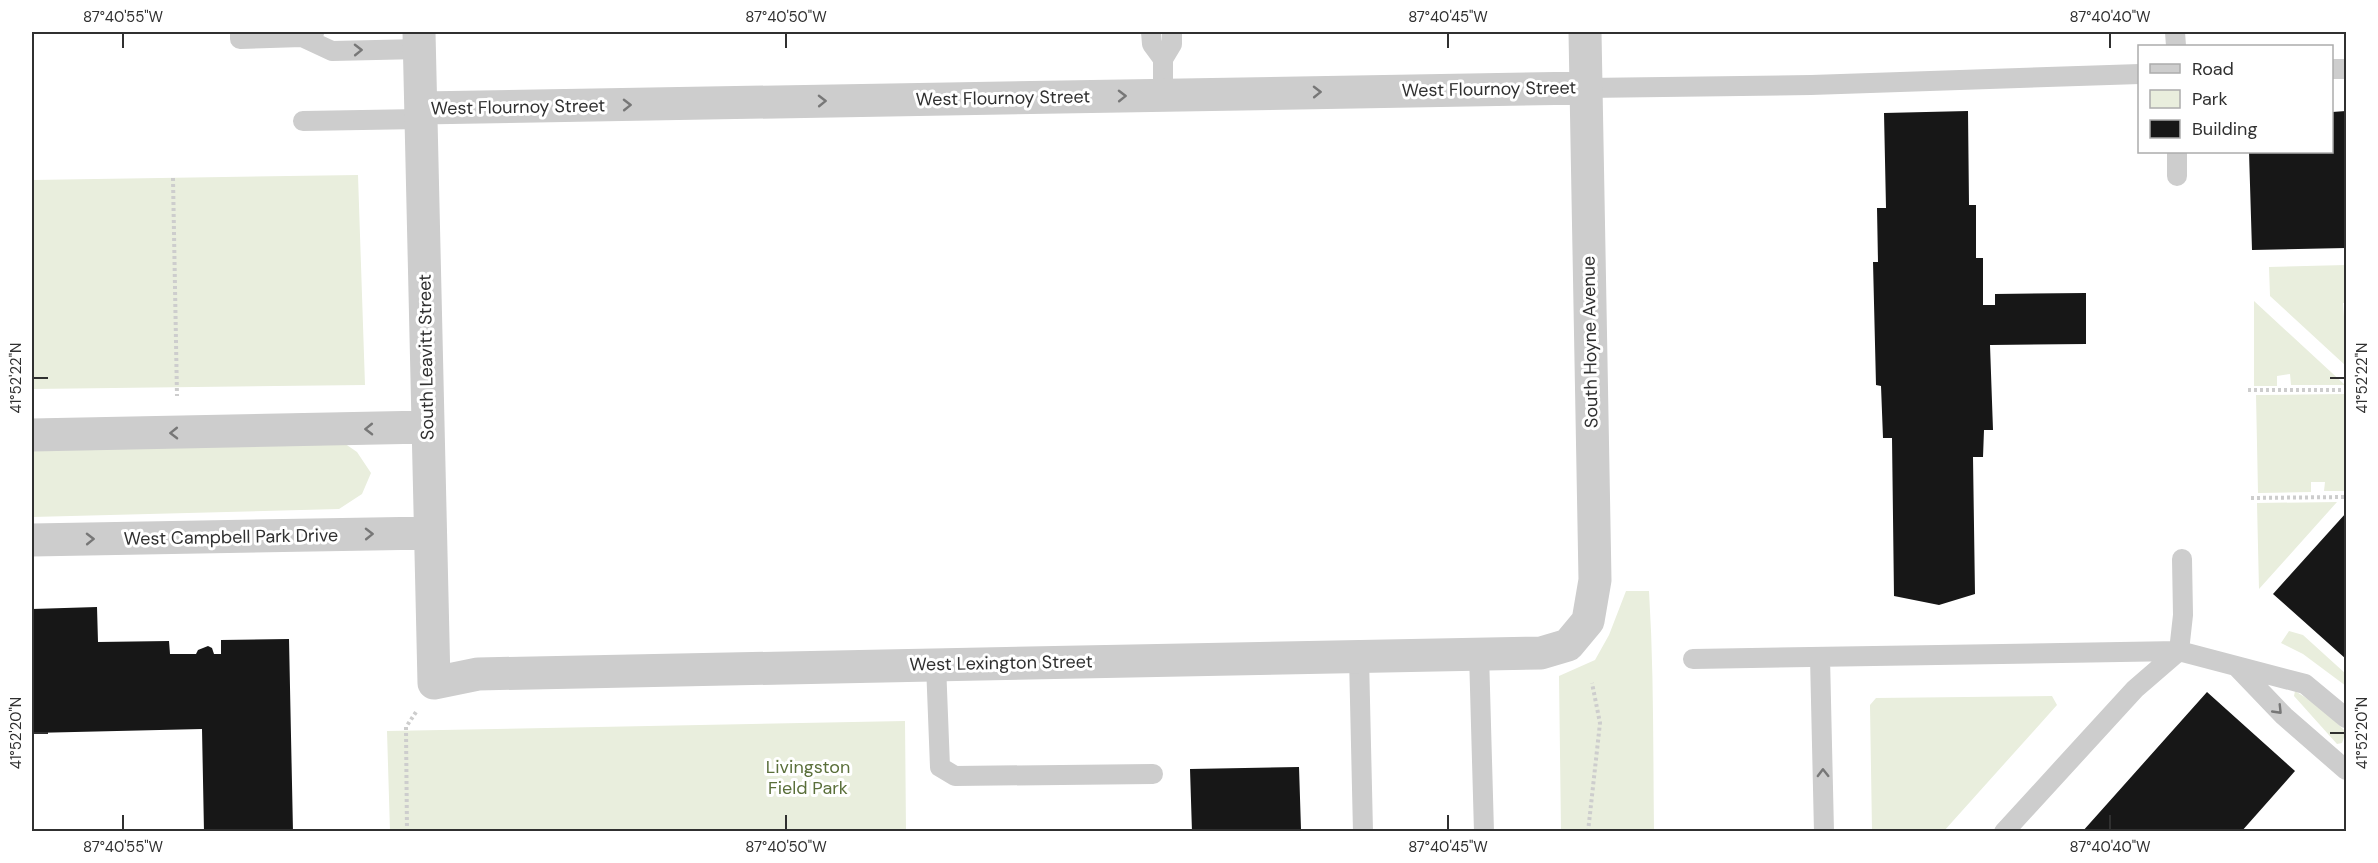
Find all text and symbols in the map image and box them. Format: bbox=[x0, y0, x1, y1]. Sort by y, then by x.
text: 87°40'55"W bbox=[83, 7, 164, 27]
text: 87°40'50"W bbox=[745, 7, 827, 27]
text: 87°40'45"W bbox=[1408, 7, 1488, 27]
text: 87°40'40"W bbox=[2069, 7, 2151, 27]
one-way arrow bbox=[353, 44, 362, 56]
legend bbox=[2138, 45, 2333, 153]
text: Road bbox=[2192, 57, 2234, 81]
street label: West Flournoy Street bbox=[1401, 75, 1577, 103]
street label: West Flournoy Street bbox=[915, 84, 1091, 112]
one-way arrow bbox=[1312, 86, 1321, 98]
text: Park bbox=[2192, 87, 2228, 111]
one-way arrow bbox=[1117, 89, 1126, 102]
street label: West Flournoy Street bbox=[430, 93, 606, 121]
one-way arrow bbox=[817, 95, 826, 107]
one-way arrow bbox=[622, 99, 631, 111]
text: Building bbox=[2192, 117, 2257, 141]
street label: South Hoyne Avenue bbox=[1576, 256, 1604, 428]
street label: South Leavitt Street bbox=[413, 274, 439, 440]
text: 41°52'22"N bbox=[6, 343, 26, 413]
text: 41°52'22"N bbox=[2352, 343, 2372, 413]
one-way arrow bbox=[365, 423, 374, 435]
one-way arrow bbox=[170, 426, 179, 439]
street label: West Campbell Park Drive bbox=[124, 523, 338, 551]
one-way arrow bbox=[364, 528, 373, 540]
one-way arrow bbox=[85, 533, 94, 546]
street label: West Lexington Street bbox=[909, 649, 1093, 677]
text: 41°52'20"N bbox=[6, 697, 26, 769]
text: 41°52'20"N bbox=[2352, 697, 2372, 769]
one-way arrow bbox=[2271, 703, 2282, 714]
park label: Livingston Field Park bbox=[766, 755, 850, 800]
one-way arrow bbox=[1817, 769, 1829, 778]
text: 87°40'55"W bbox=[83, 837, 164, 857]
text: 87°40'50"W bbox=[745, 837, 827, 857]
text: 87°40'45"W bbox=[1408, 837, 1488, 857]
text: 87°40'40"W bbox=[2069, 837, 2151, 857]

